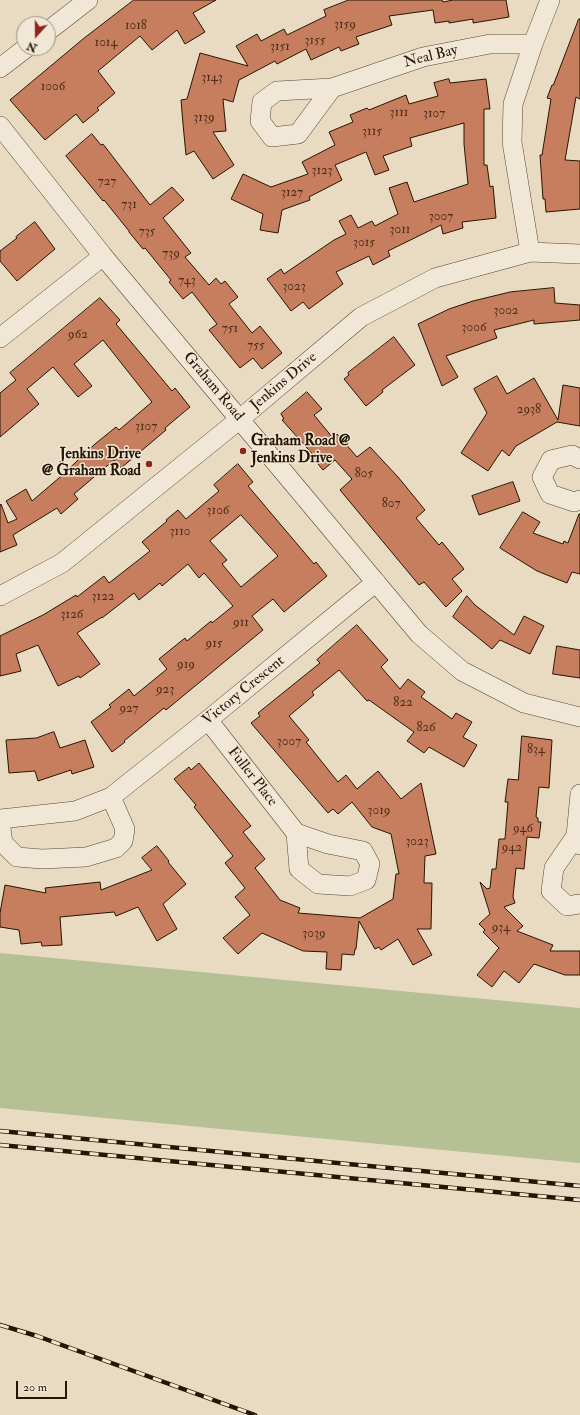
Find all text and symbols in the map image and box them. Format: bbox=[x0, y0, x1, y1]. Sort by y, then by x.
north arrow bbox=[16, 16, 56, 56]
house number: 3159 bbox=[334, 17, 356, 33]
house number: 1018 bbox=[125, 18, 147, 34]
house number: 3155 bbox=[304, 33, 326, 49]
house number: 1014 bbox=[95, 35, 117, 51]
text: N bbox=[25, 39, 39, 55]
house number: 3151 bbox=[270, 39, 290, 55]
street label: Neal Bay bbox=[402, 42, 460, 72]
house number: 3143 bbox=[201, 70, 223, 86]
house number: 1006 bbox=[41, 79, 65, 95]
house number: 3111 bbox=[390, 105, 408, 121]
house number: 3107 bbox=[423, 106, 445, 122]
house number: 3139 bbox=[193, 110, 215, 126]
house number: 3115 bbox=[362, 124, 382, 140]
house number: 3123 bbox=[311, 163, 333, 179]
house number: 727 bbox=[98, 174, 116, 190]
house number: 3127 bbox=[281, 185, 303, 201]
house number: 731 bbox=[121, 197, 137, 213]
house number: 3007 bbox=[429, 209, 453, 225]
house number: 3011 bbox=[390, 222, 410, 238]
house number: 735 bbox=[139, 224, 155, 240]
house number: 3015 bbox=[353, 235, 375, 251]
house number: 739 bbox=[162, 246, 180, 262]
house number: 743 bbox=[178, 273, 196, 289]
house number: 3023 bbox=[282, 279, 306, 295]
house number: 3002 bbox=[494, 303, 518, 319]
house number: 3006 bbox=[462, 320, 486, 336]
house number: 751 bbox=[222, 321, 238, 337]
house number: 962 bbox=[68, 327, 88, 343]
house number: 755 bbox=[247, 338, 265, 354]
street label: Graham Road bbox=[179, 349, 247, 425]
street label: Jenkins Drive bbox=[247, 349, 321, 415]
house number: 2938 bbox=[517, 402, 541, 418]
house number: 3107 bbox=[135, 419, 157, 435]
place label: Graham Road @ Jenkins Drive bbox=[251, 433, 350, 468]
place label: Jenkins Drive @ Graham Road bbox=[42, 446, 141, 481]
marker: Graham Road @ Jenkins Drive bbox=[238, 446, 248, 456]
marker: Jenkins Drive @ Graham Road bbox=[144, 459, 154, 469]
house number: 805 bbox=[355, 466, 373, 482]
house number: 807 bbox=[382, 496, 400, 512]
house number: 3106 bbox=[207, 503, 229, 519]
house number: 3110 bbox=[170, 524, 190, 540]
house number: 3122 bbox=[92, 589, 114, 605]
house number: 3126 bbox=[61, 607, 83, 623]
house number: 911 bbox=[233, 615, 249, 631]
house number: 915 bbox=[206, 636, 222, 652]
street label: Victory Crescent bbox=[199, 652, 289, 730]
house number: 919 bbox=[177, 657, 195, 673]
house number: 923 bbox=[156, 682, 174, 698]
house number: 822 bbox=[393, 695, 413, 711]
house number: 927 bbox=[119, 701, 139, 717]
house number: 826 bbox=[416, 720, 436, 736]
house number: 3007 bbox=[277, 734, 301, 750]
house number: 834 bbox=[527, 742, 545, 758]
street label: Fuller Place bbox=[223, 744, 281, 810]
house number: 3019 bbox=[368, 803, 390, 819]
house number: 946 bbox=[513, 821, 533, 837]
house number: 3023 bbox=[405, 834, 429, 850]
house number: 942 bbox=[502, 840, 522, 856]
house number: 934 bbox=[492, 920, 510, 936]
house number: 3039 bbox=[302, 926, 326, 942]
scale bar bbox=[18, 1373, 69, 1399]
text: 20 m bbox=[23, 1380, 47, 1395]

